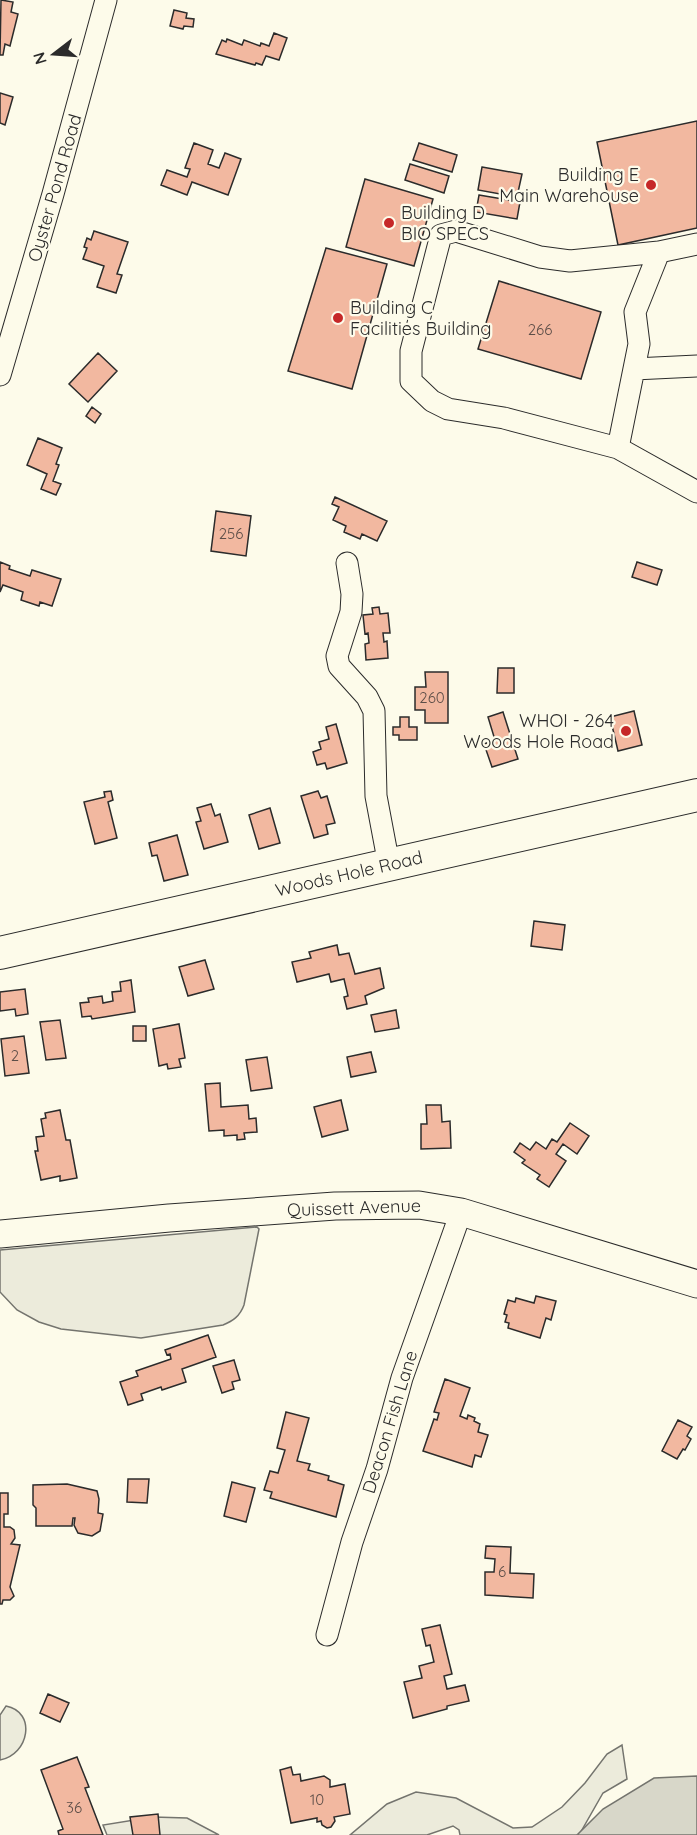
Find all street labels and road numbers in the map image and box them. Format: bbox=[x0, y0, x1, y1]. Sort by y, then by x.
street label: Oyster Pond Road bbox=[22, 111, 87, 264]
street label: Woods Hole Road bbox=[273, 845, 425, 902]
street label: Quissett Avenue bbox=[287, 1194, 421, 1221]
street label: Deacon Fish Lane bbox=[357, 1348, 422, 1496]

